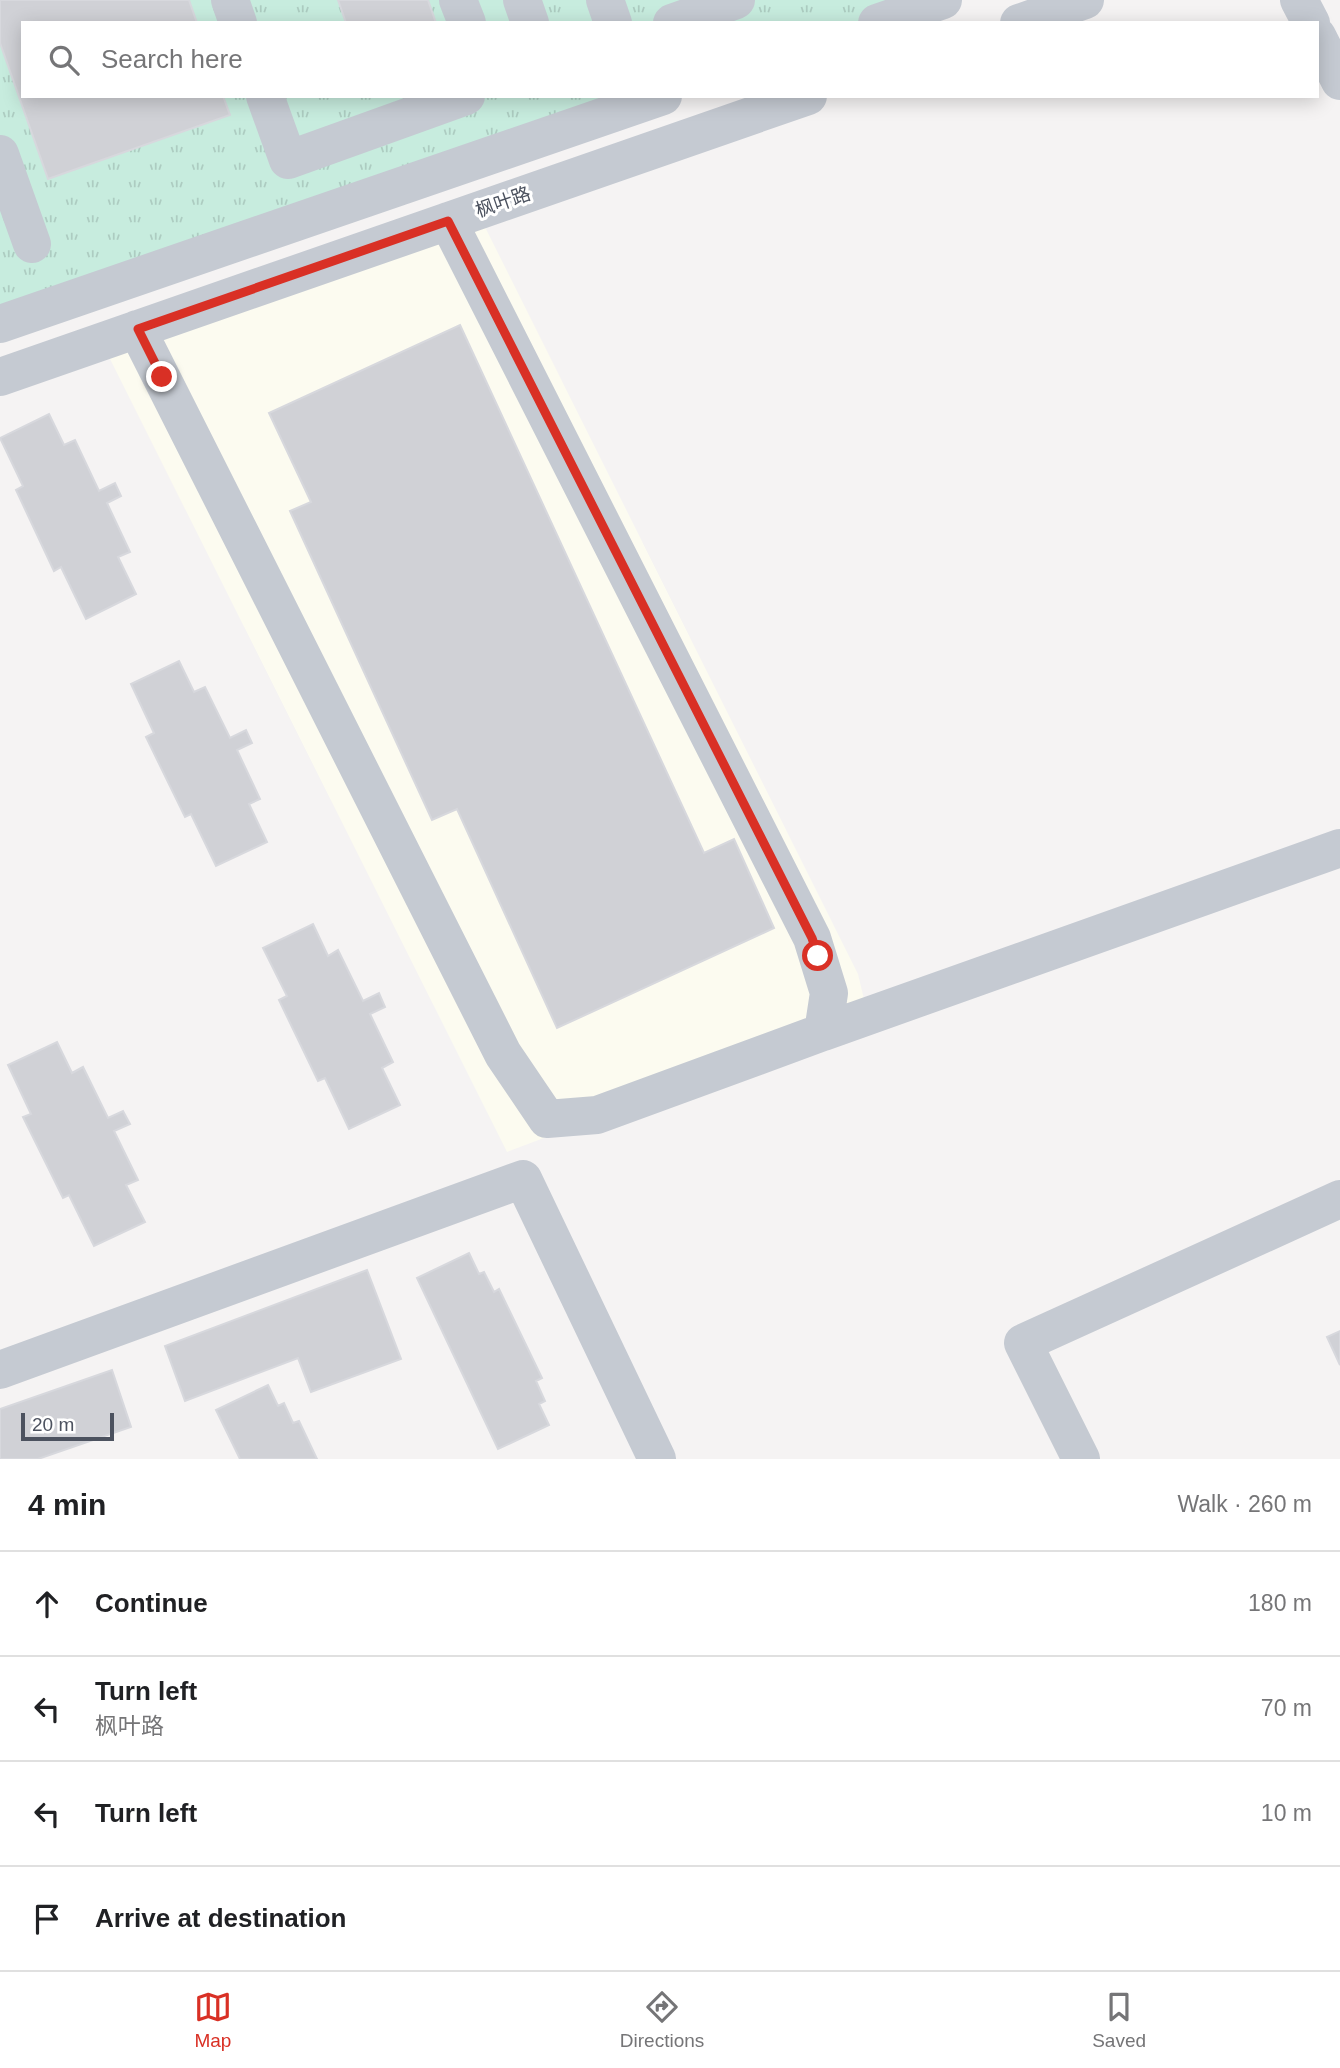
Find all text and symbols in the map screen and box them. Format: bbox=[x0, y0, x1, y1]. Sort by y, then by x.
search box bbox=[21, 21, 1319, 98]
icon: search bbox=[45, 41, 83, 79]
text: Search here bbox=[101, 44, 243, 74]
street label: 枫叶路 bbox=[473, 183, 533, 221]
route end bbox=[146, 361, 177, 392]
route start bbox=[802, 940, 833, 971]
scale bar bbox=[21, 1410, 114, 1442]
text: 20 m bbox=[32, 1414, 74, 1435]
text: 4 min bbox=[28, 1488, 106, 1521]
text: Walk · 260 m bbox=[1177, 1491, 1312, 1517]
icon: ahead bbox=[28, 1585, 66, 1623]
text: Continue bbox=[95, 1588, 208, 1618]
text: 180 m bbox=[1248, 1590, 1312, 1616]
text: Turn left bbox=[95, 1676, 197, 1706]
icon: left bbox=[28, 1690, 66, 1728]
text: 70 m bbox=[1261, 1695, 1312, 1721]
text: 枫叶路 bbox=[95, 1713, 164, 1739]
icon: left bbox=[28, 1795, 66, 1833]
text: Turn left bbox=[95, 1798, 197, 1828]
text: 10 m bbox=[1261, 1800, 1312, 1826]
icon: arrive bbox=[28, 1900, 66, 1938]
text: Arrive at destination bbox=[95, 1903, 346, 1933]
tab: Map bbox=[194, 1988, 232, 2052]
tab: Directions bbox=[620, 1988, 704, 2052]
tab: Saved bbox=[1092, 1988, 1146, 2052]

